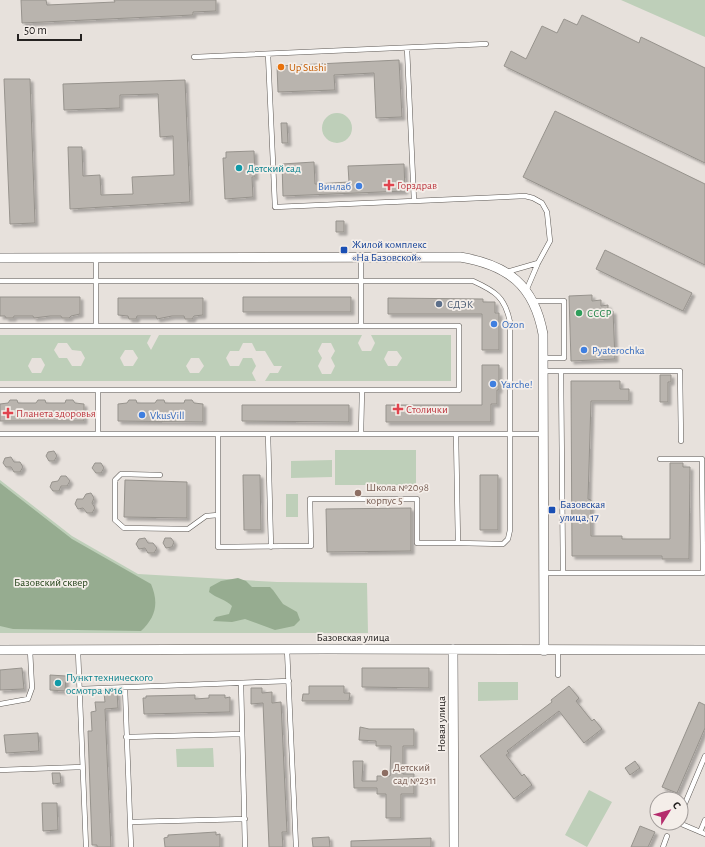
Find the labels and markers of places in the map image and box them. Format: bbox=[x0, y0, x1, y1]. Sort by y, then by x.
marker: Up Sushi bbox=[276, 62, 286, 72]
place label: Up Sushi bbox=[289, 62, 326, 73]
marker: Детский сад bbox=[234, 163, 244, 173]
place label: Детский сад bbox=[247, 163, 301, 174]
marker: Горздрав bbox=[384, 180, 394, 190]
place label: Горздрав bbox=[397, 180, 437, 191]
place label: Винлаб bbox=[318, 181, 351, 192]
marker: Винлаб bbox=[354, 181, 364, 191]
place label: Жилой комплекс «На Базовской» bbox=[352, 239, 427, 263]
marker: Жилой комплекс «На Базовской» bbox=[339, 245, 349, 255]
marker: СДЭК bbox=[434, 299, 444, 309]
place label: СДЭК bbox=[447, 299, 474, 310]
marker: СССР bbox=[574, 308, 584, 318]
place label: СССР bbox=[587, 308, 612, 319]
marker: Ozon bbox=[489, 319, 499, 329]
place label: Ozon bbox=[502, 319, 524, 330]
marker: Pyaterochka bbox=[579, 345, 589, 355]
place label: Pyaterochka bbox=[592, 345, 645, 356]
marker: Yarche! bbox=[488, 379, 498, 389]
place label: Yarche! bbox=[501, 379, 532, 390]
marker: Столички bbox=[393, 404, 403, 414]
place label: Столички bbox=[406, 404, 448, 415]
marker: Планета здоровья bbox=[3, 408, 13, 418]
place label: Планета здоровья bbox=[16, 408, 96, 419]
marker: VkusVill bbox=[137, 410, 147, 420]
place label: VkusVill bbox=[150, 410, 185, 421]
place label: Школа №2098 корпус 5 bbox=[366, 482, 429, 506]
marker: Школа №2098 корпус 5 bbox=[353, 488, 363, 498]
place label: Базовская улица, 17 bbox=[559, 499, 605, 523]
marker: Базовская улица, 17 bbox=[547, 505, 557, 515]
place label: Пункт технического осмотра №16 bbox=[66, 672, 153, 696]
marker: Пункт технического осмотра №16 bbox=[53, 678, 63, 688]
place label: Детский сад №2311 bbox=[393, 762, 436, 786]
marker: Детский сад №2311 bbox=[380, 768, 390, 778]

